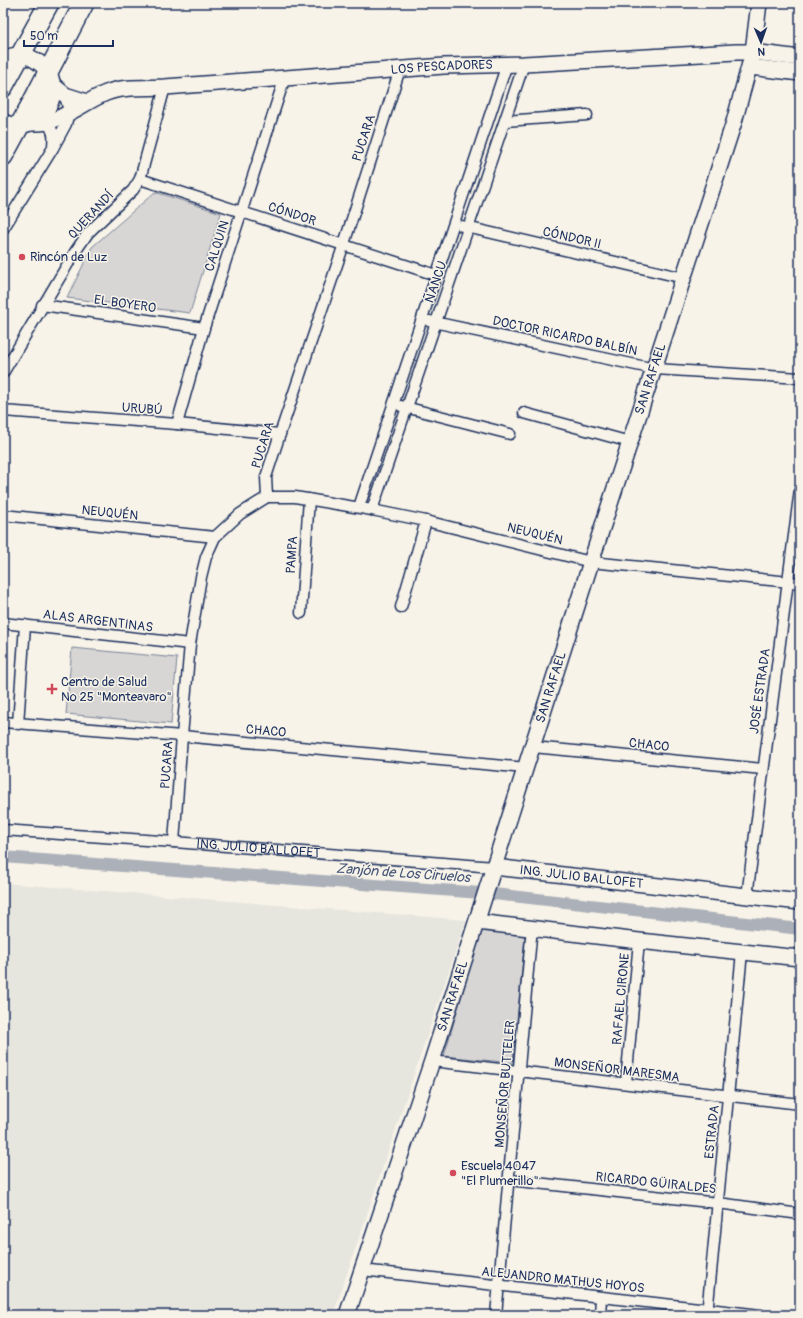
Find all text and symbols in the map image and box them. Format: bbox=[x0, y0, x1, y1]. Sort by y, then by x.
scale bar bbox=[24, 22, 113, 48]
north arrow bbox=[741, 22, 781, 62]
text: 50 m bbox=[30, 29, 58, 44]
text: N bbox=[757, 45, 765, 58]
street label: LOS PESCADORES bbox=[390, 57, 493, 78]
street label: PUCARA bbox=[349, 112, 379, 163]
street label: QUERANDÍ bbox=[65, 187, 117, 242]
street label: CÓNDOR bbox=[266, 199, 318, 229]
street label: CALQUIN bbox=[201, 218, 233, 274]
street label: CÓNDOR II bbox=[541, 223, 603, 253]
place label: Rincón de Luz bbox=[30, 249, 108, 265]
marker: Rincón de Luz bbox=[17, 252, 27, 262]
street label: ÑANCU bbox=[421, 259, 451, 305]
street label: EL BOYERO bbox=[93, 292, 157, 316]
street label: DOCTOR RICARDO BALBÍN bbox=[491, 313, 639, 359]
street label: SAN RAFAEL bbox=[631, 341, 670, 417]
street label: URUBÚ bbox=[121, 400, 163, 418]
street label: PUCARA bbox=[248, 419, 278, 470]
street label: NEUQUÉN bbox=[81, 502, 139, 524]
street label: NEUQUÉN bbox=[506, 519, 565, 549]
street label: PAMPA bbox=[283, 535, 301, 574]
street label: ALAS ARGENTINAS bbox=[42, 606, 154, 636]
street label: JOSÉ ESTRADA bbox=[746, 647, 774, 735]
street label: SAN RAFAEL bbox=[532, 650, 570, 725]
place label: Centro de Salud Nº 25 "Monteavaro" bbox=[61, 674, 172, 705]
marker: Centro de Salud Nº 25 "Monteavaro" bbox=[46, 683, 58, 695]
street label: CHACO bbox=[245, 721, 287, 741]
street label: CHACO bbox=[628, 735, 670, 755]
street label: PUCARA bbox=[157, 740, 177, 790]
street label: ING. JULIO BALLOFET bbox=[196, 836, 321, 861]
water label: Zanjón de Los Ciruelos bbox=[335, 860, 472, 886]
street label: ING. JULIO BALLOFET bbox=[519, 862, 644, 892]
street label: RAFAEL CIRONE bbox=[609, 952, 633, 1046]
street label: SAN RAFAEL bbox=[434, 958, 472, 1034]
street label: MONSEÑOR BUTTELER bbox=[491, 1019, 519, 1148]
street label: MONSEÑOR MARESMA bbox=[553, 1054, 681, 1086]
street label: ESTRADA bbox=[701, 1104, 723, 1160]
place label: Escuela 4047 "El Plumerillo" bbox=[461, 1158, 539, 1189]
marker: Escuela 4047 "El Plumerillo" bbox=[448, 1168, 458, 1178]
street label: RICARDO GÜIRALDES bbox=[595, 1169, 717, 1197]
street label: ALEJANDRO MATHUS HOYOS bbox=[481, 1263, 645, 1297]

